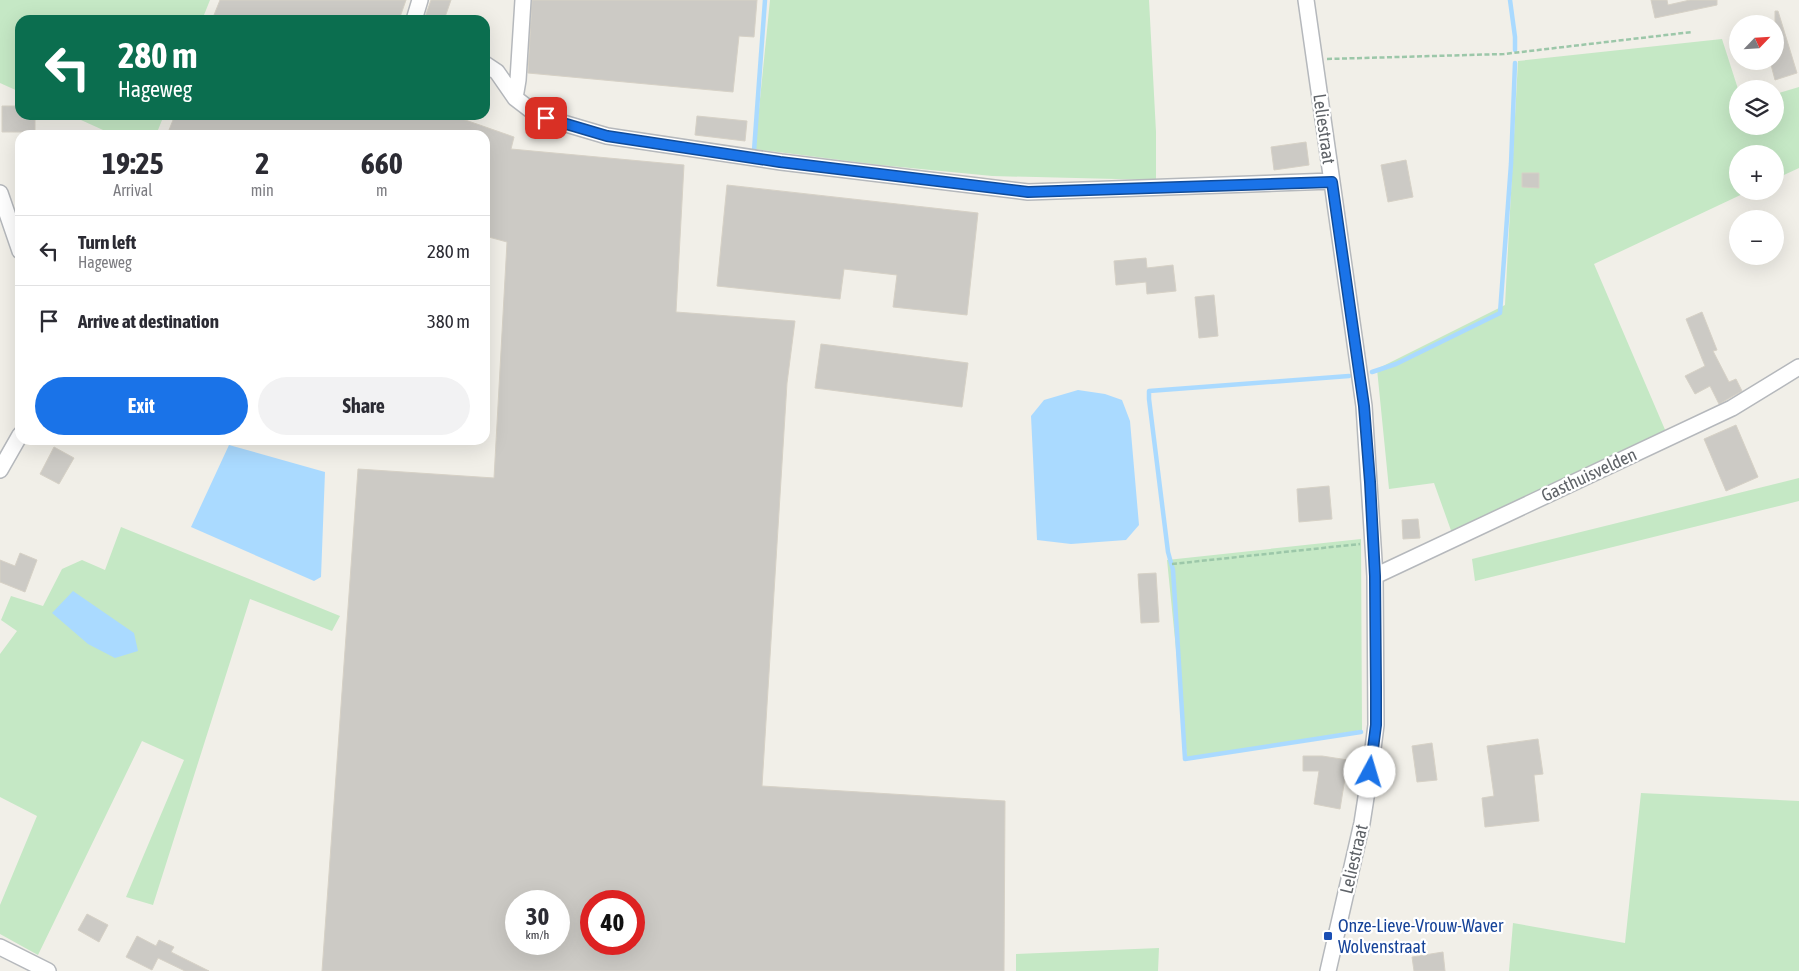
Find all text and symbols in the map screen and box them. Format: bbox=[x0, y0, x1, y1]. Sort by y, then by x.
north arrow bbox=[1729, 15, 1784, 70]
map controls bbox=[1729, 15, 1784, 265]
icon: left bbox=[35, 35, 100, 100]
text: 280 m bbox=[118, 35, 197, 75]
text: Hageweg bbox=[118, 76, 192, 102]
button: layers bbox=[1729, 80, 1784, 135]
street label: Leliestraat bbox=[1309, 92, 1340, 165]
pin bbox=[525, 97, 567, 139]
icon: arrive bbox=[532, 104, 560, 132]
button: + bbox=[1729, 145, 1784, 200]
text: 19:25 bbox=[102, 146, 164, 180]
text: 2 bbox=[255, 146, 269, 180]
text: 660 bbox=[361, 146, 403, 180]
text: Arrival bbox=[113, 181, 152, 199]
text: min bbox=[251, 181, 274, 199]
text: m bbox=[376, 181, 388, 199]
button: − bbox=[1729, 210, 1784, 265]
text: Turn left bbox=[78, 231, 136, 253]
icon: left bbox=[35, 237, 63, 265]
text: 280 m bbox=[427, 240, 470, 262]
text: Hageweg bbox=[78, 253, 132, 271]
icon: arrive bbox=[35, 307, 63, 335]
text: Arrive at destination bbox=[78, 310, 219, 332]
text: 380 m bbox=[427, 310, 470, 332]
button: Exit bbox=[35, 377, 248, 435]
button: Share bbox=[258, 377, 470, 435]
street label: Gasthuisvelden bbox=[1538, 443, 1640, 506]
position arrow bbox=[1343, 745, 1395, 797]
street label: Leliestraat bbox=[1335, 822, 1372, 896]
speed limit sign: 40 bbox=[580, 890, 645, 955]
text: 30 bbox=[526, 902, 549, 930]
place label: Onze-Lieve-Vrouw-Waver Wolvenstraat bbox=[1338, 915, 1504, 957]
text: km/h bbox=[526, 928, 549, 942]
marker: Onze-Lieve-Vrouw-Waver Wolvenstraat bbox=[1322, 930, 1334, 942]

